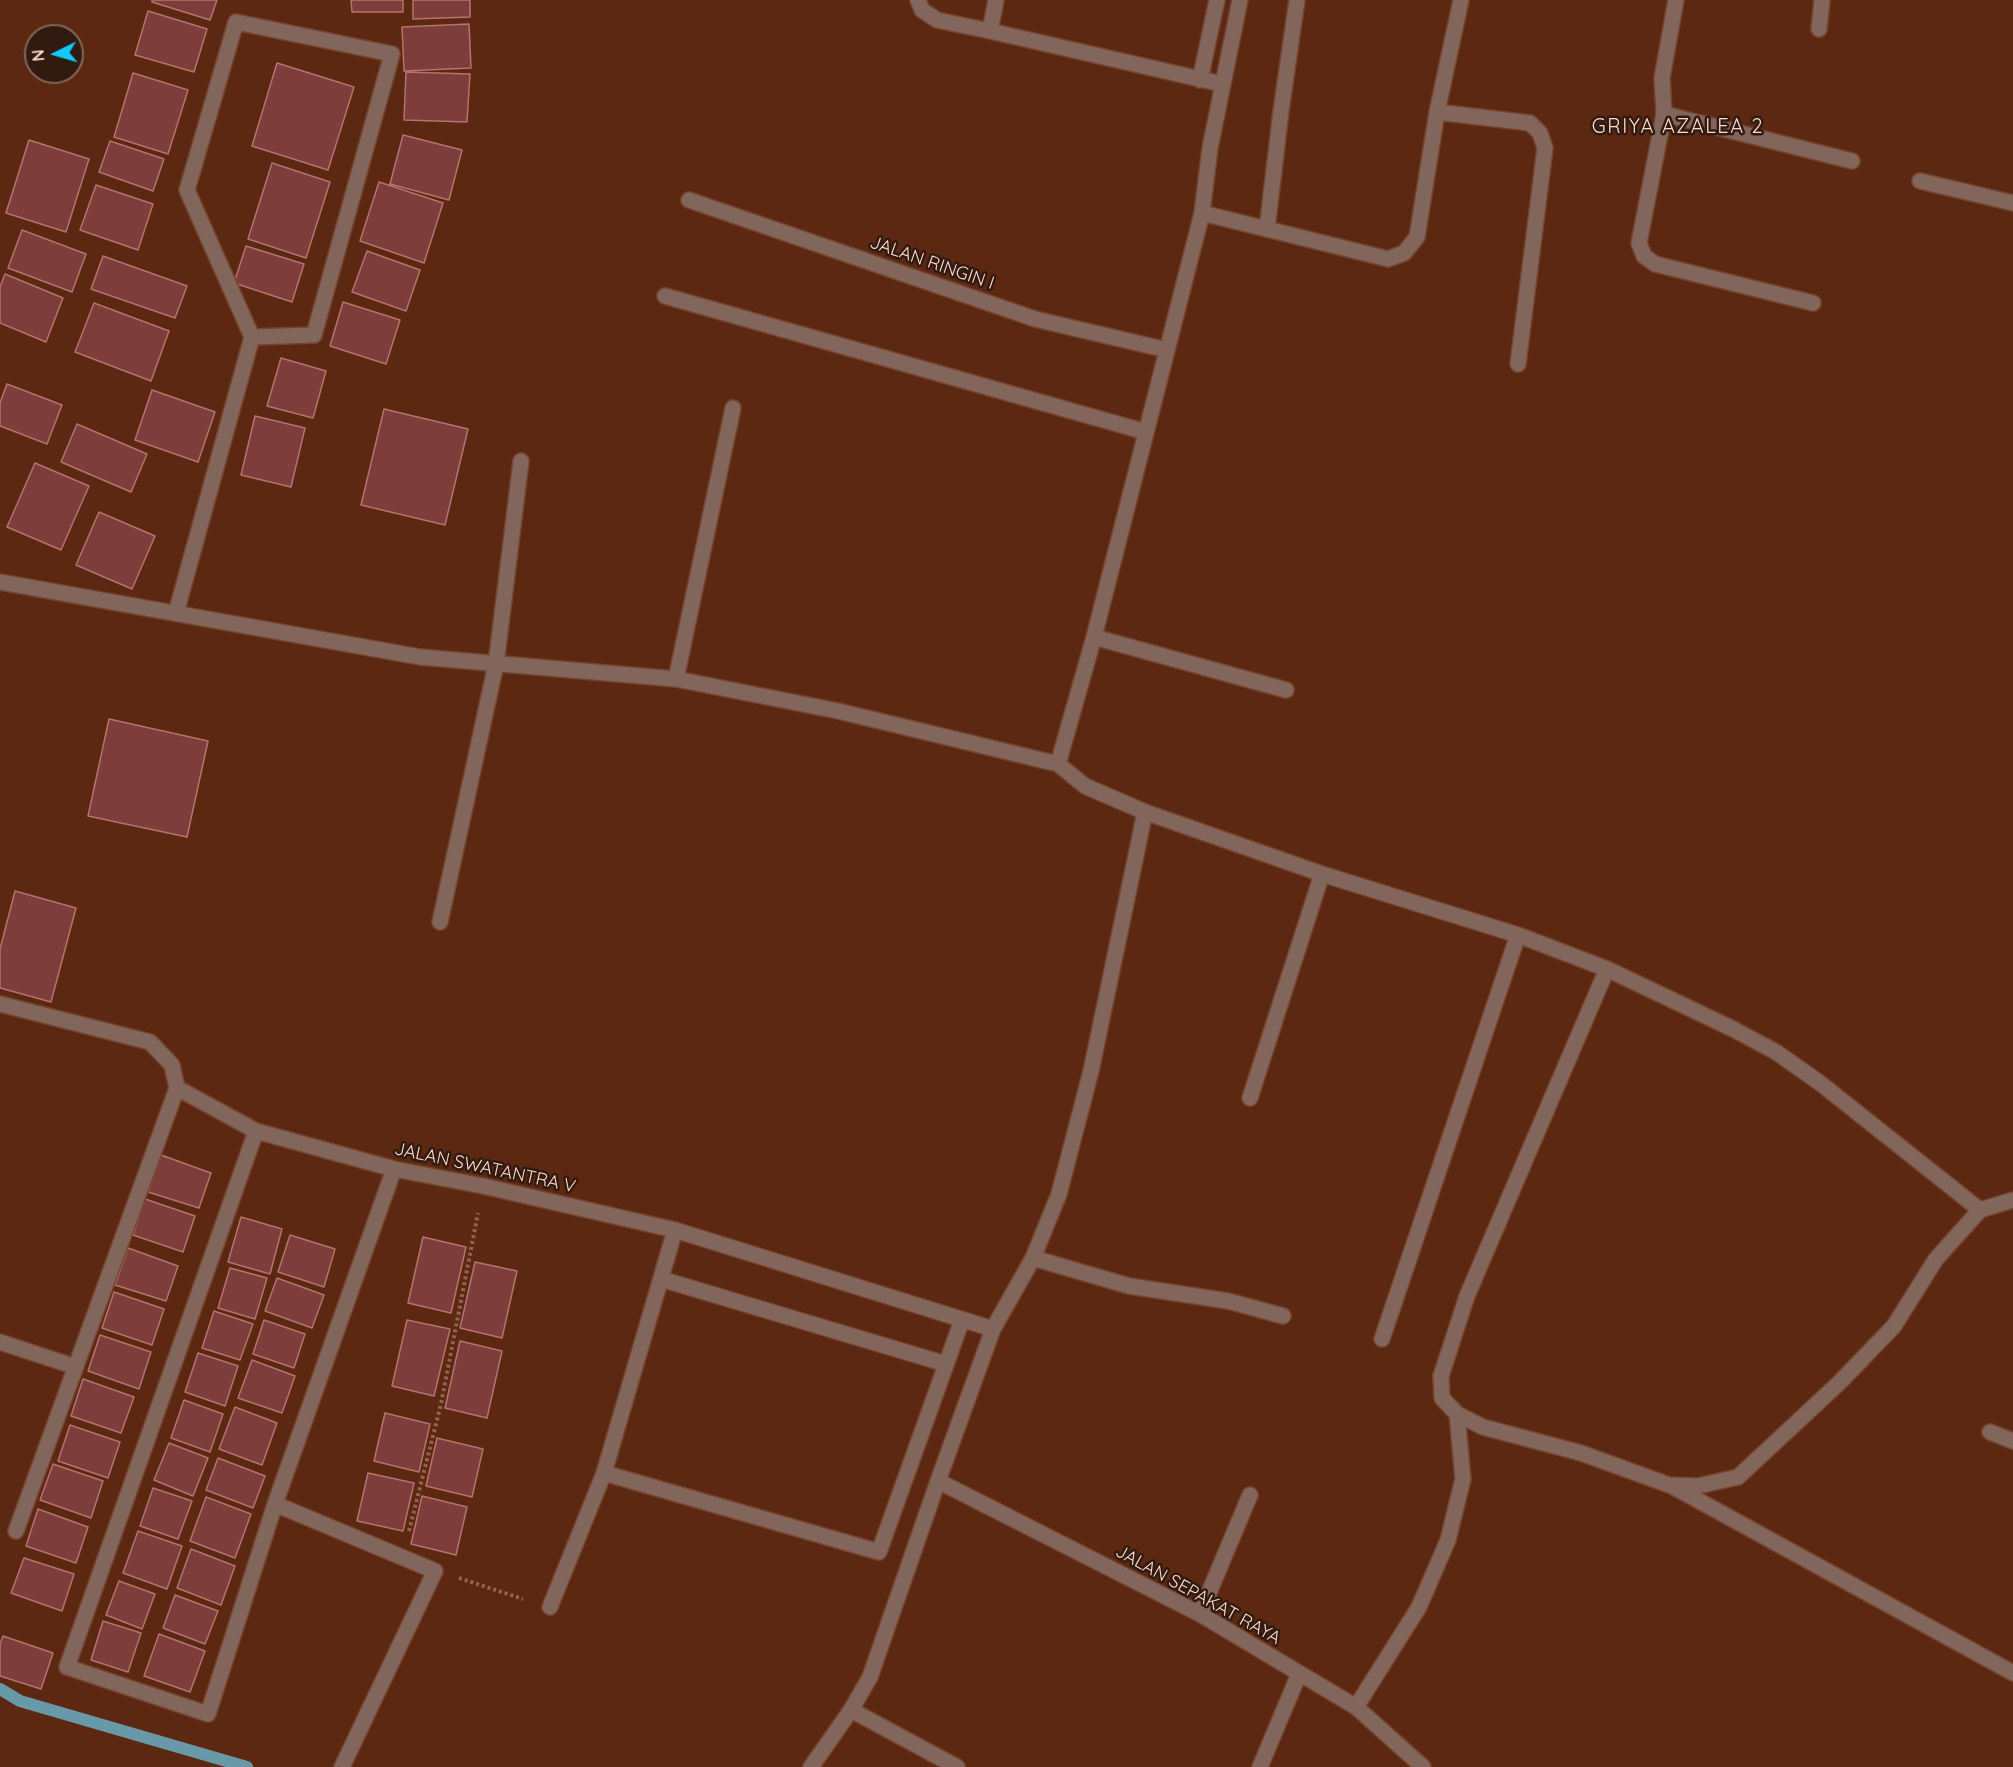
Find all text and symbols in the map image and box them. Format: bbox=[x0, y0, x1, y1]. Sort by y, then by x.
north arrow bbox=[24, 24, 84, 84]
text: N bbox=[28, 49, 49, 62]
district label: GRIYA AZALEA 2 bbox=[1592, 115, 1764, 139]
street label: JALAN RINGIN I bbox=[867, 232, 997, 294]
street label: JALAN SWATANTRA V bbox=[392, 1138, 578, 1198]
street label: JALAN SEPAKAT RAYA bbox=[1112, 1541, 1284, 1649]

